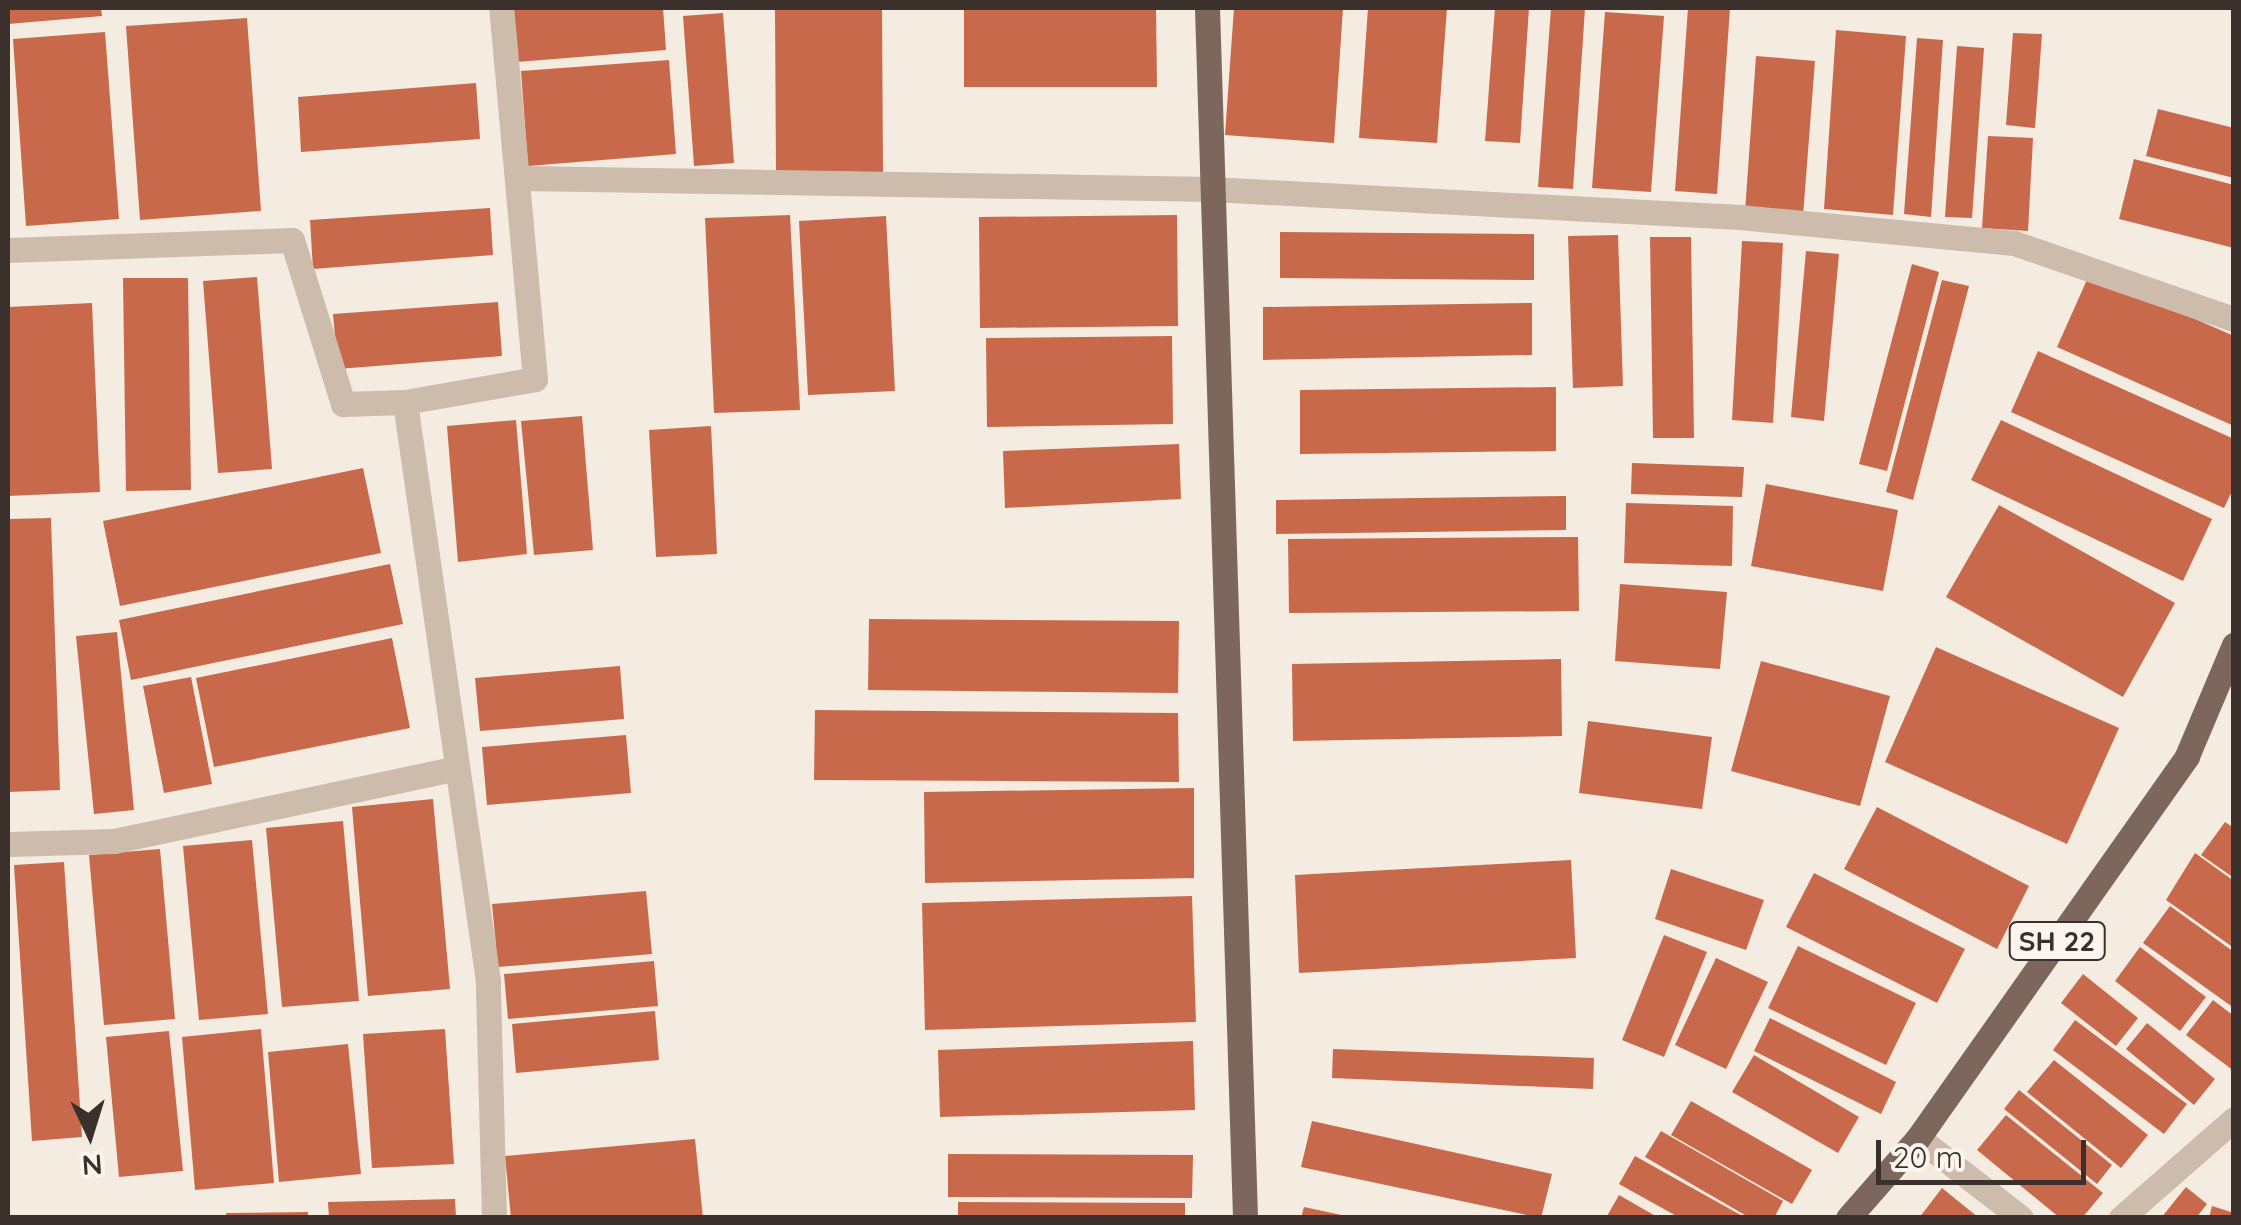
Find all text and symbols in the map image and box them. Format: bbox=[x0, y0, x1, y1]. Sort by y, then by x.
road number: SH 22 bbox=[2007, 918, 2107, 964]
north arrow bbox=[40, 1085, 140, 1185]
scale bar bbox=[1881, 1120, 2091, 1182]
text: 20 m bbox=[1893, 1138, 1963, 1176]
text: N bbox=[81, 1147, 104, 1184]

